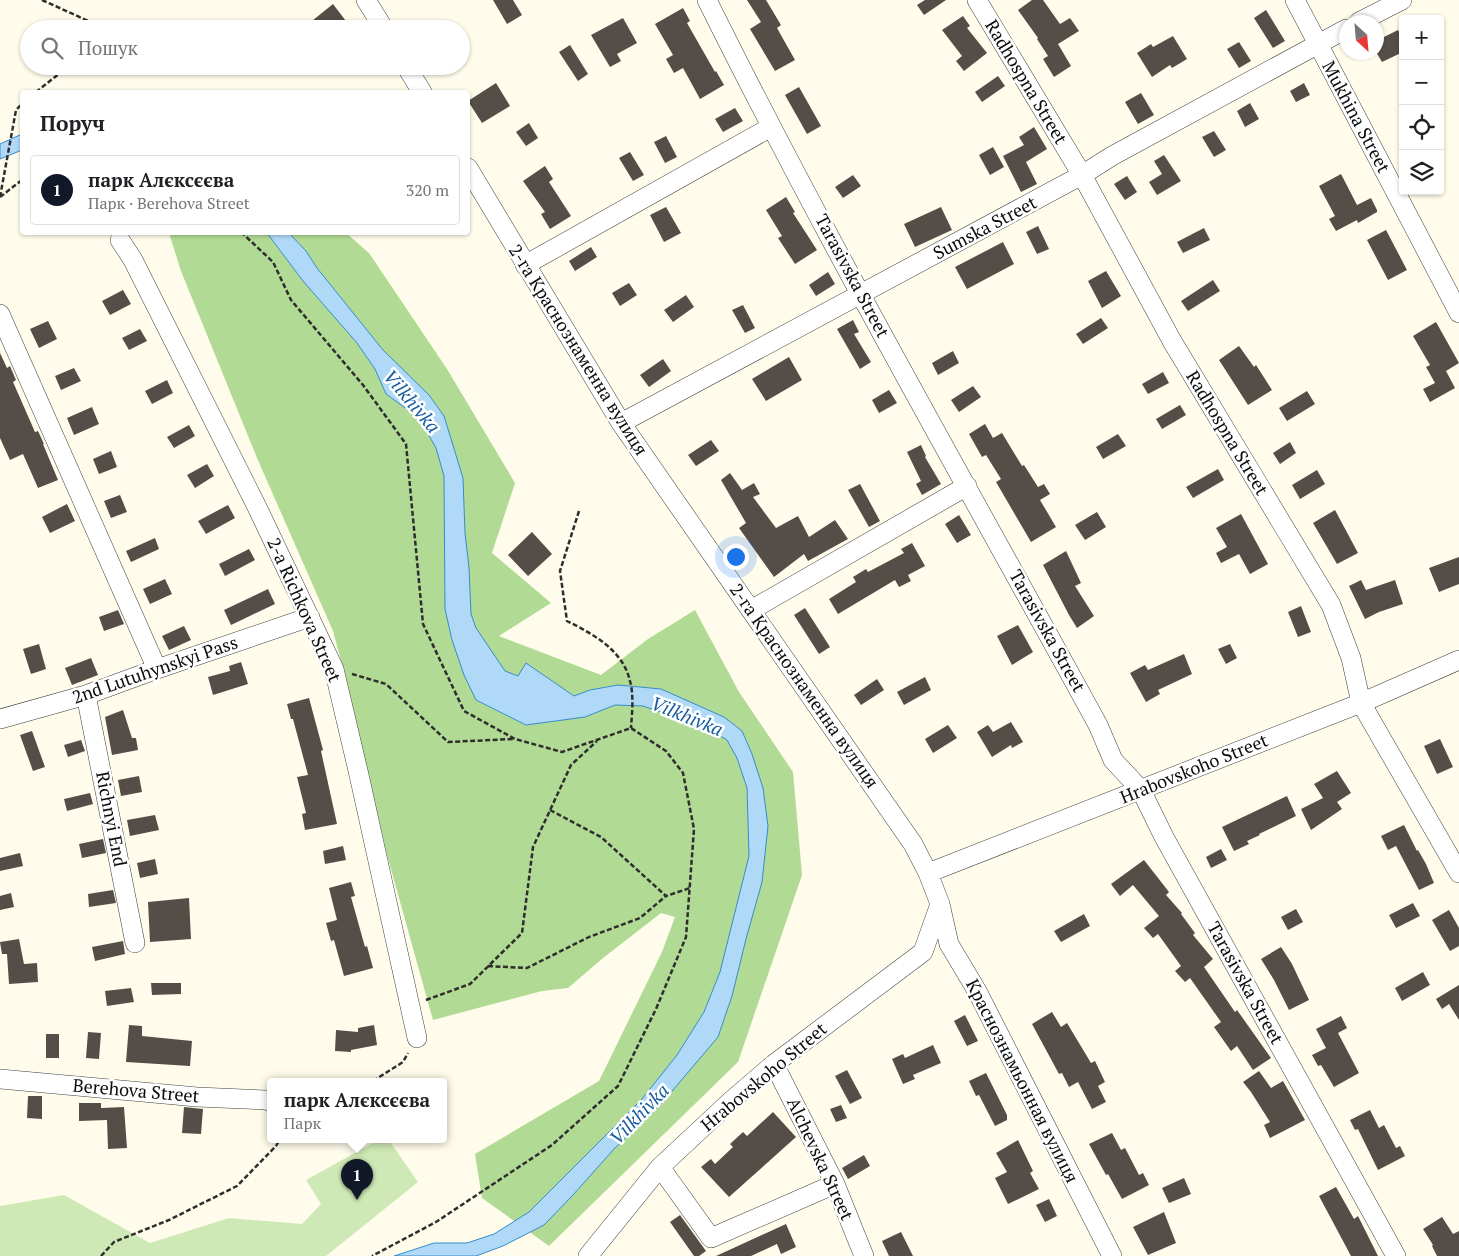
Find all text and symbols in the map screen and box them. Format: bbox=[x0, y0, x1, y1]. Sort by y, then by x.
street label: Radhospna Street bbox=[980, 15, 1074, 148]
north arrow bbox=[1339, 15, 1384, 60]
map controls bbox=[1399, 15, 1444, 195]
button: + bbox=[1399, 15, 1444, 60]
search box bbox=[20, 20, 470, 75]
icon: search bbox=[38, 34, 66, 62]
text: Пошук bbox=[78, 35, 138, 60]
street label: Mukhina Street bbox=[1317, 56, 1397, 177]
button: − bbox=[1399, 60, 1444, 105]
button: locate bbox=[1399, 105, 1444, 150]
text: Поруч bbox=[40, 109, 105, 137]
button: layers bbox=[1399, 150, 1444, 195]
text: парк Алєксєєва bbox=[88, 167, 234, 192]
text: 1 bbox=[52, 179, 62, 201]
text: 320 m bbox=[406, 179, 449, 201]
street label: Sumska Street bbox=[929, 190, 1041, 264]
text: Парк · Berehova Street bbox=[88, 192, 250, 214]
street label: Tarasivska Street bbox=[810, 210, 896, 342]
street label: 2-га Краснознаменна вулиця bbox=[504, 239, 654, 460]
water label: Vilkhivka bbox=[379, 364, 446, 438]
street label: Radhospna Street bbox=[1181, 366, 1275, 499]
street label: 2-a Richkova Street bbox=[262, 534, 348, 686]
your location bbox=[723, 544, 749, 570]
street label: Tarasivska Street bbox=[1004, 565, 1092, 696]
street label: 2-га Краснознаменна вулиця bbox=[725, 578, 885, 793]
street label: 2nd Lutuhynskyi Pass bbox=[69, 629, 241, 709]
water label: Vilkhivka bbox=[647, 690, 727, 741]
street label: Hrabovskoho Street bbox=[1116, 727, 1271, 809]
street label: Richnyi End bbox=[91, 769, 133, 869]
street label: Tarasivska Street bbox=[1202, 917, 1290, 1048]
street label: Краснознамьонная вулиця bbox=[961, 975, 1085, 1187]
street label: Hrabovskoho Street bbox=[695, 1016, 832, 1136]
street label: Berehova Street bbox=[72, 1073, 201, 1108]
popup bbox=[267, 1078, 447, 1143]
water label: Vilkhivka bbox=[603, 1078, 674, 1150]
text: парк Алєксєєва bbox=[284, 1087, 430, 1112]
street label: Alchevska Street bbox=[782, 1093, 860, 1224]
text: Парк bbox=[284, 1112, 321, 1134]
pin: 1 bbox=[341, 1159, 373, 1200]

